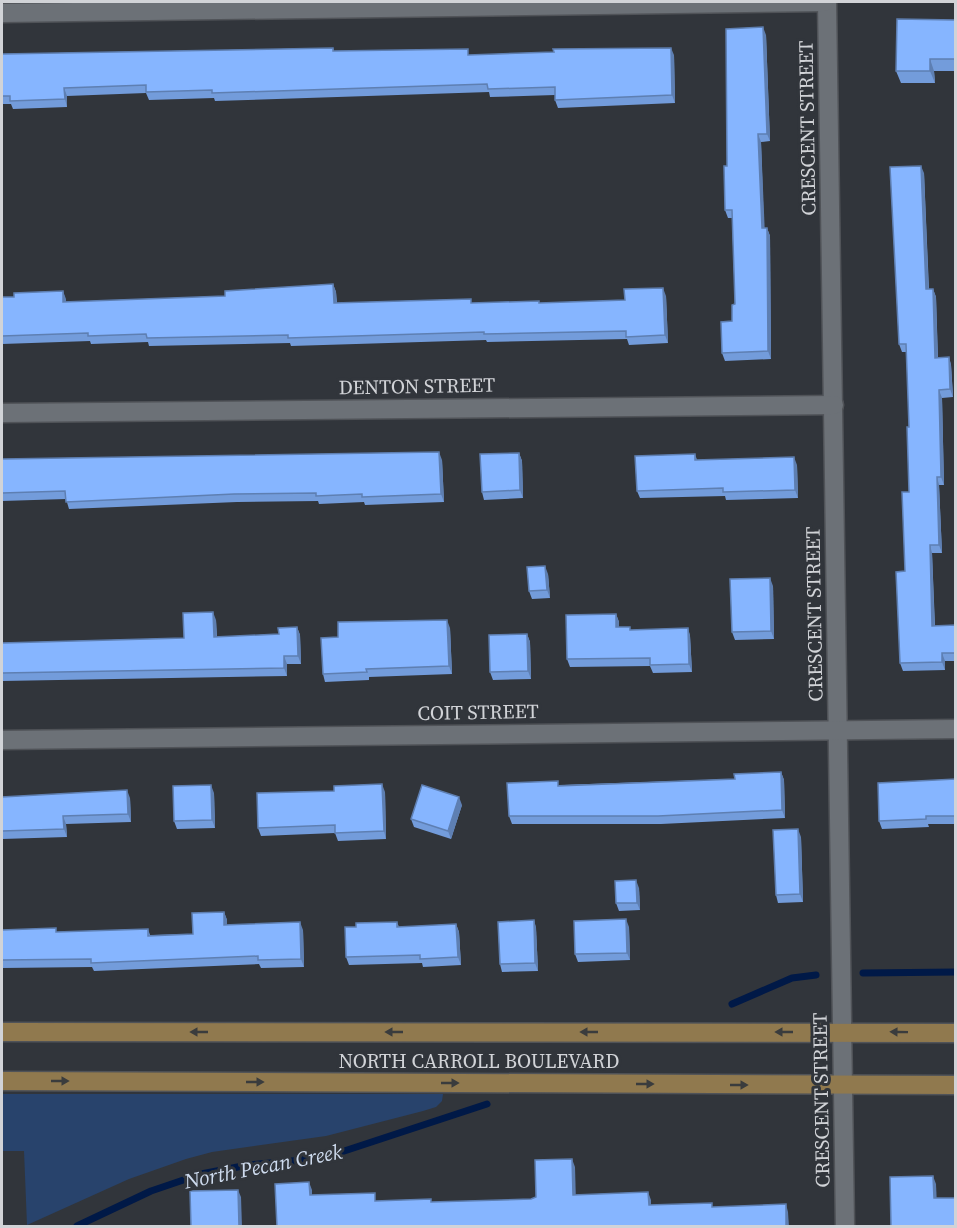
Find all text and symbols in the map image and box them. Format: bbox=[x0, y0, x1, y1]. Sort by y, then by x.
street label: CRESCENT STREET bbox=[791, 40, 823, 216]
street label: DENTON STREET bbox=[338, 371, 496, 401]
street label: CRESCENT STREET bbox=[798, 526, 830, 702]
street label: COIT STREET bbox=[417, 697, 539, 727]
street label: CRESCENT STREET bbox=[805, 1012, 837, 1188]
one-way arrow bbox=[189, 1027, 208, 1037]
one-way arrow bbox=[384, 1027, 403, 1037]
one-way arrow bbox=[579, 1027, 598, 1037]
one-way arrow bbox=[774, 1027, 793, 1037]
one-way arrow bbox=[889, 1027, 908, 1037]
street label: NORTH CARROLL BOULEVARD bbox=[339, 1047, 619, 1075]
one-way arrow bbox=[50, 1076, 69, 1086]
one-way arrow bbox=[245, 1077, 264, 1087]
one-way arrow bbox=[440, 1078, 459, 1088]
one-way arrow bbox=[635, 1079, 654, 1089]
one-way arrow bbox=[730, 1080, 749, 1090]
water label: North Pecan Creek bbox=[180, 1136, 345, 1196]

